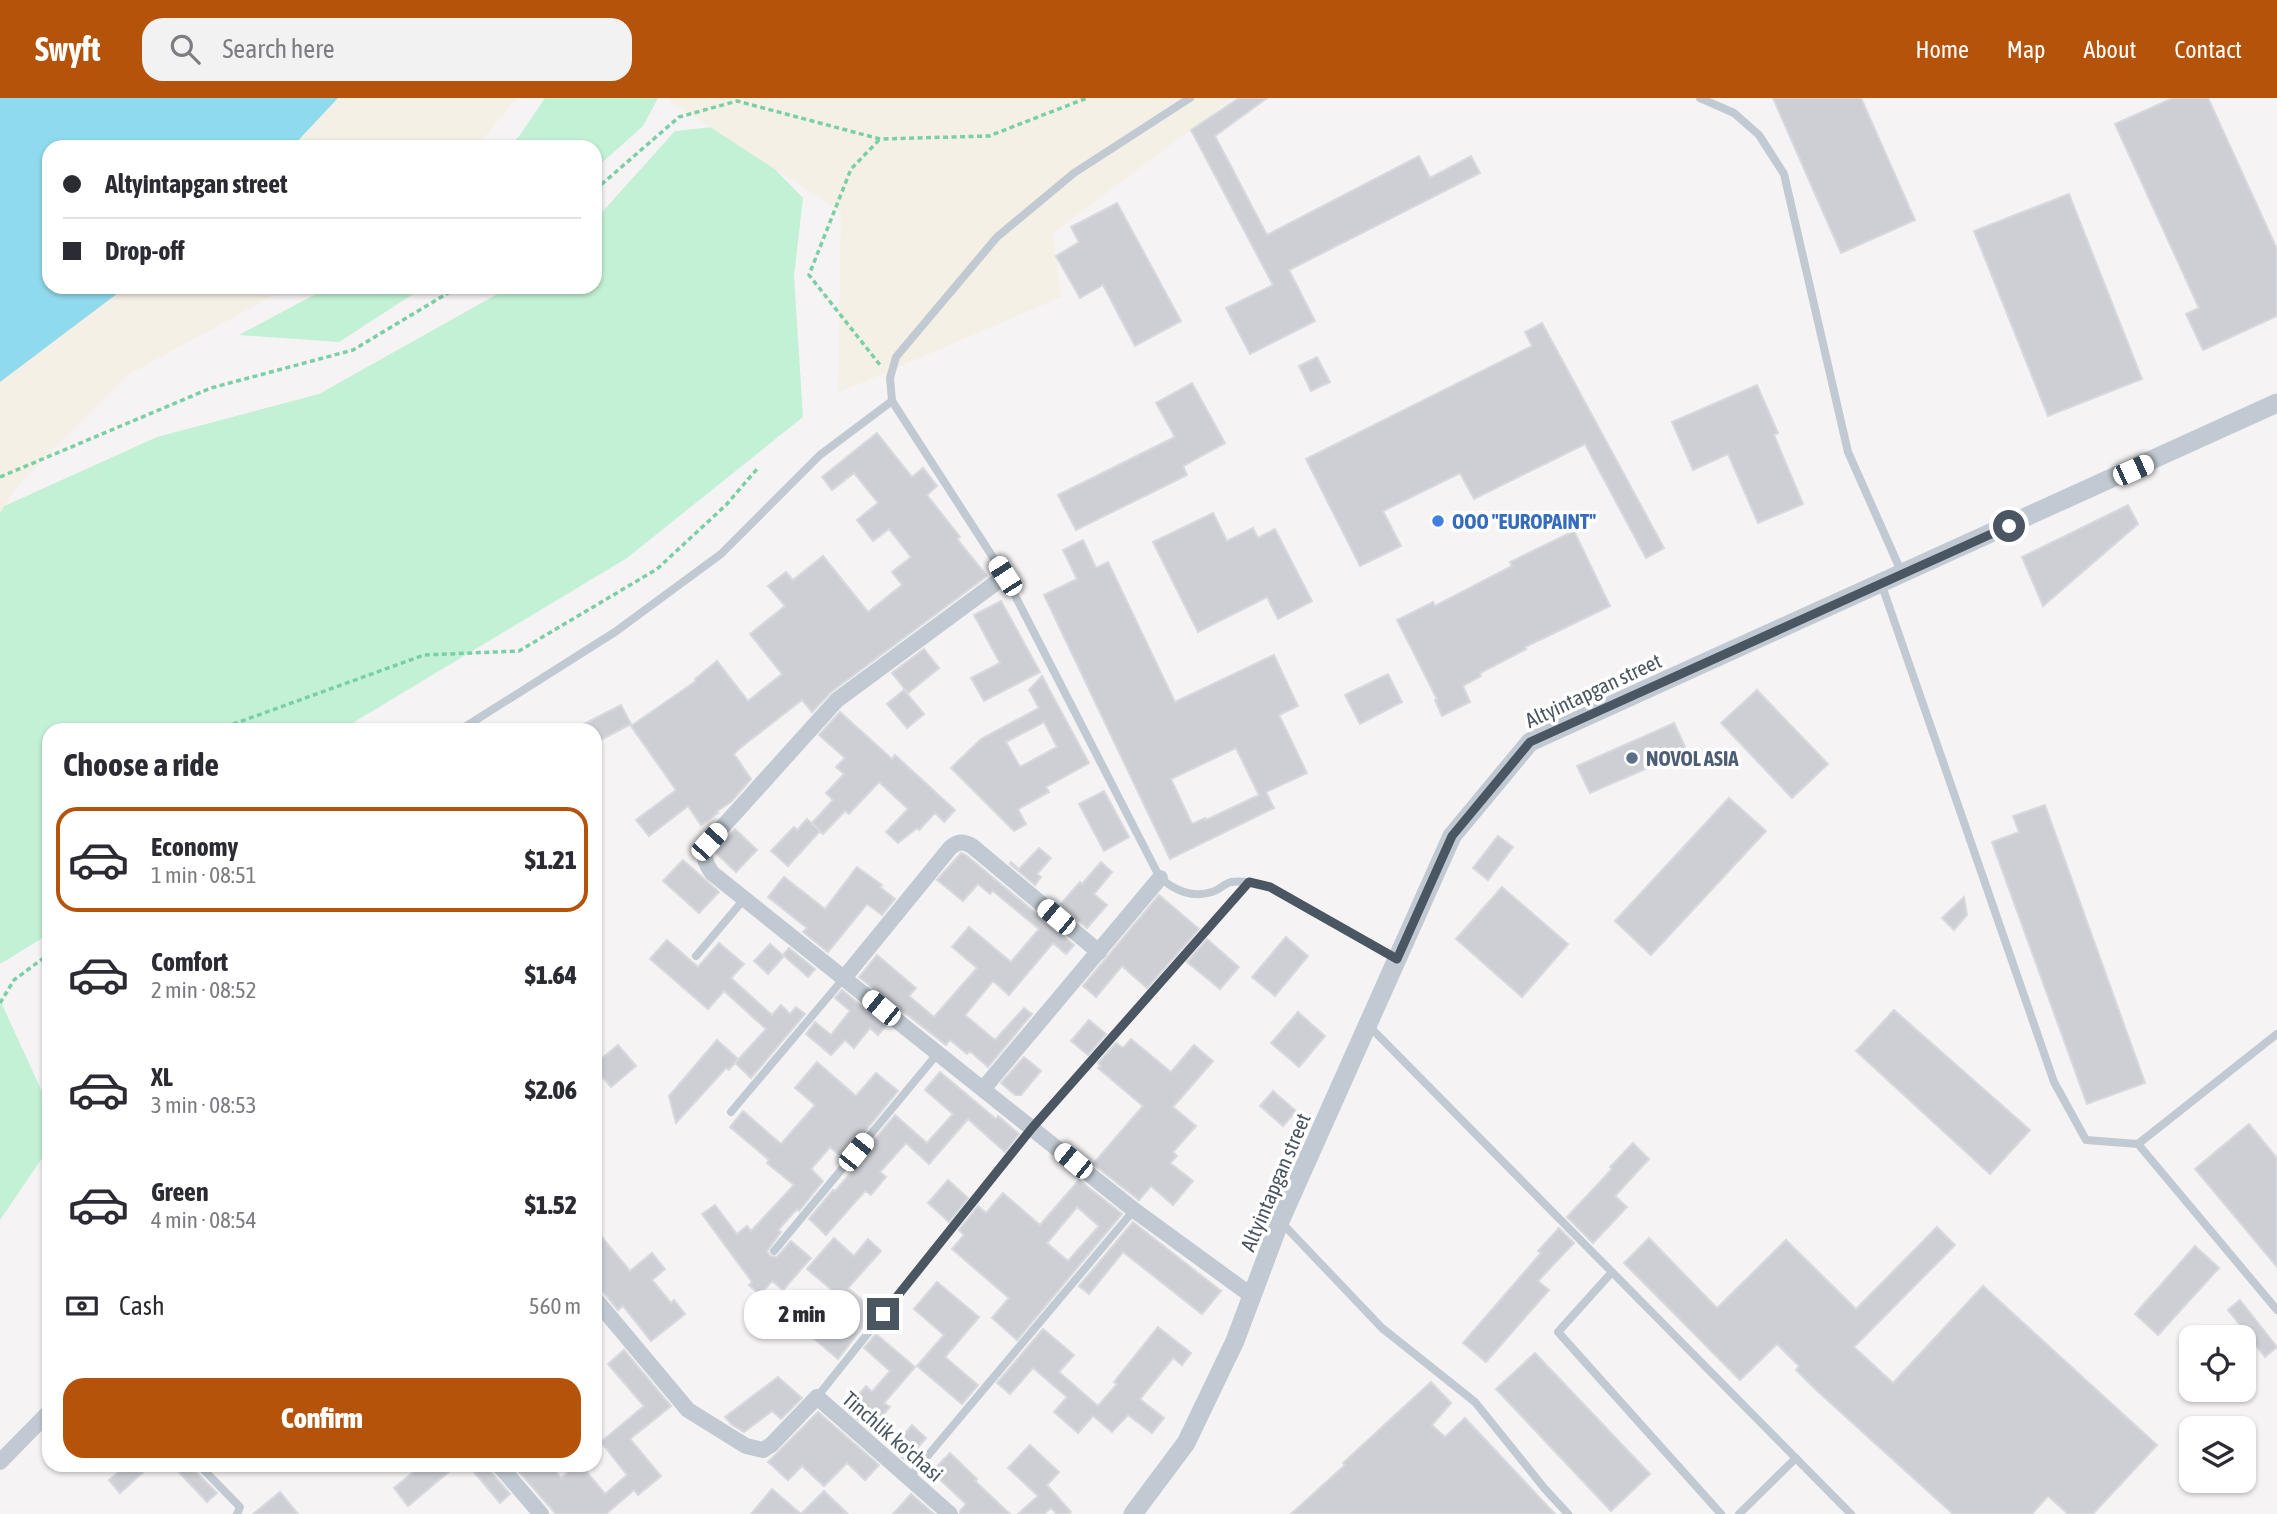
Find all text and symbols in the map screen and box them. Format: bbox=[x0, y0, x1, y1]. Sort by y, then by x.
search box bbox=[142, 18, 632, 81]
text: Swyft bbox=[35, 30, 100, 68]
icon: search bbox=[166, 30, 204, 68]
text: Search here bbox=[222, 34, 335, 64]
text: Home bbox=[1915, 36, 1969, 63]
text: Map bbox=[2007, 36, 2045, 63]
text: About bbox=[2083, 36, 2136, 63]
text: Contact bbox=[2174, 36, 2242, 63]
text: Altyintapgan street bbox=[105, 169, 288, 199]
text: Drop-off bbox=[105, 236, 185, 266]
car bbox=[2110, 452, 2157, 488]
place label: OOO "EUROPAINT" bbox=[1452, 509, 1596, 533]
route start bbox=[1993, 510, 2025, 542]
marker: OOO "EUROPAINT" bbox=[1430, 513, 1446, 529]
car bbox=[985, 553, 1026, 599]
street label: Altyintapgan street bbox=[1521, 648, 1665, 732]
text: Choose a ride bbox=[63, 746, 219, 783]
place label: NOVOL ASIA bbox=[1646, 746, 1739, 770]
marker: NOVOL ASIA bbox=[1624, 750, 1640, 766]
car bbox=[688, 819, 731, 865]
icon: car bbox=[67, 828, 130, 891]
text: Economy bbox=[151, 832, 238, 862]
text: $1.21 bbox=[525, 845, 577, 875]
text: 1 min · 08:51 bbox=[151, 862, 257, 888]
car bbox=[1034, 895, 1079, 939]
icon: car bbox=[67, 943, 130, 1006]
text: Comfort bbox=[151, 947, 228, 977]
text: $1.64 bbox=[525, 960, 577, 990]
text: 2 min · 08:52 bbox=[151, 977, 257, 1003]
car bbox=[859, 987, 904, 1029]
icon: car bbox=[67, 1058, 130, 1121]
text: XL bbox=[151, 1062, 173, 1092]
text: $2.06 bbox=[525, 1075, 577, 1105]
text: 3 min · 08:53 bbox=[151, 1092, 257, 1118]
street label: Altyintapgan street bbox=[1235, 1109, 1315, 1255]
car bbox=[835, 1129, 878, 1175]
car bbox=[1051, 1140, 1096, 1182]
icon: car bbox=[67, 1173, 130, 1236]
text: Green bbox=[151, 1177, 209, 1207]
text: $1.52 bbox=[525, 1190, 577, 1220]
text: 4 min · 08:54 bbox=[151, 1207, 257, 1233]
icon: cash bbox=[63, 1287, 101, 1325]
callout: 2 min bbox=[743, 1290, 858, 1338]
text: Cash bbox=[119, 1291, 165, 1321]
text: 560 m bbox=[529, 1293, 581, 1319]
route end bbox=[867, 1298, 899, 1330]
text: 2 min bbox=[779, 1301, 825, 1327]
map controls bbox=[2179, 1325, 2256, 1493]
button: locate bbox=[2179, 1325, 2256, 1402]
button: Confirm bbox=[63, 1378, 581, 1458]
street label: Tinchlik ko'chasi bbox=[838, 1386, 948, 1486]
button: layers bbox=[2179, 1416, 2256, 1493]

